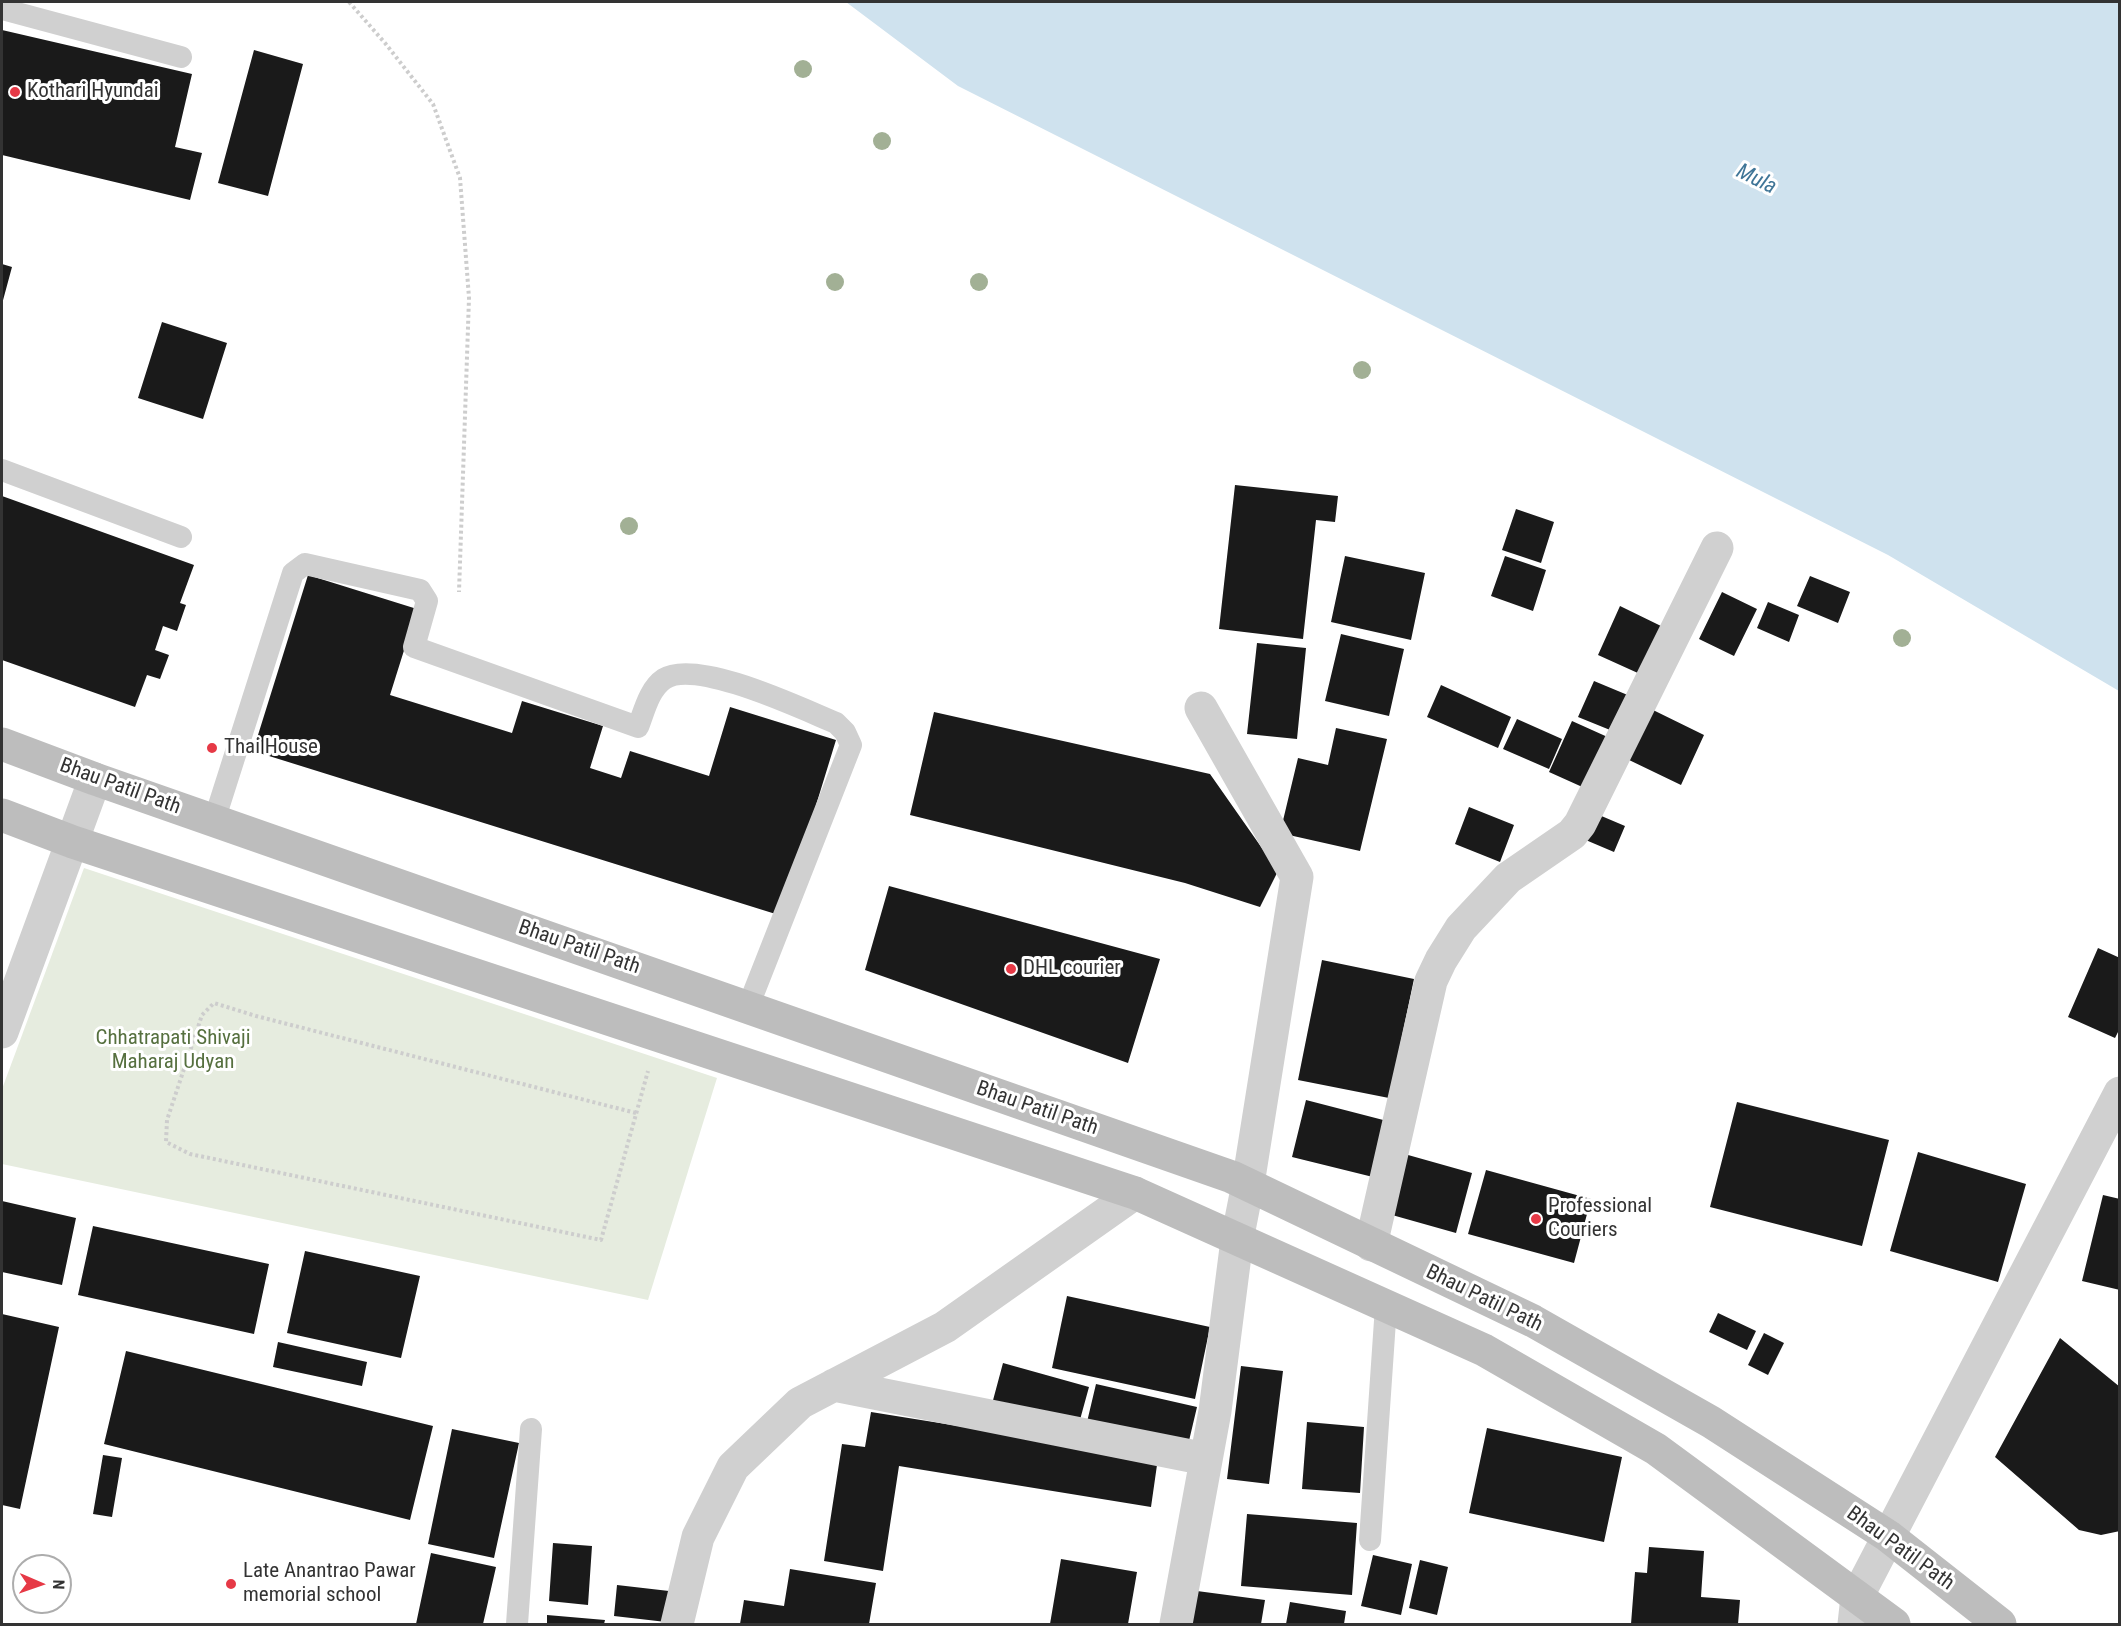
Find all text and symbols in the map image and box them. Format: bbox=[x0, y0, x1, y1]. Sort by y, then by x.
place label: Kothari Hyundai bbox=[27, 79, 159, 105]
marker: Kothari Hyundai bbox=[8, 85, 22, 99]
water label: Mula bbox=[1732, 159, 1780, 201]
place label: Thai House bbox=[224, 735, 318, 761]
marker: Thai House bbox=[205, 741, 219, 755]
street label: Bhau Patil Path bbox=[56, 753, 184, 821]
street label: Bhau Patil Path bbox=[515, 915, 643, 981]
place label: DHL courier bbox=[1023, 956, 1121, 982]
marker: DHL courier bbox=[1004, 962, 1018, 976]
park label: Chhatrapati Shivaji Maharaj Udyan bbox=[95, 1026, 251, 1076]
street label: Bhau Patil Path bbox=[973, 1076, 1101, 1142]
place label: Professional Couriers bbox=[1548, 1194, 1652, 1244]
marker: Professional Couriers bbox=[1529, 1212, 1543, 1226]
street label: Bhau Patil Path bbox=[1421, 1260, 1547, 1338]
street label: Bhau Patil Path bbox=[1841, 1502, 1959, 1596]
north arrow bbox=[12, 1554, 72, 1614]
place label: Late Anantrao Pawar memorial school bbox=[243, 1559, 416, 1609]
marker: Late Anantrao Pawar memorial school bbox=[224, 1577, 238, 1591]
text: N bbox=[49, 1579, 68, 1590]

